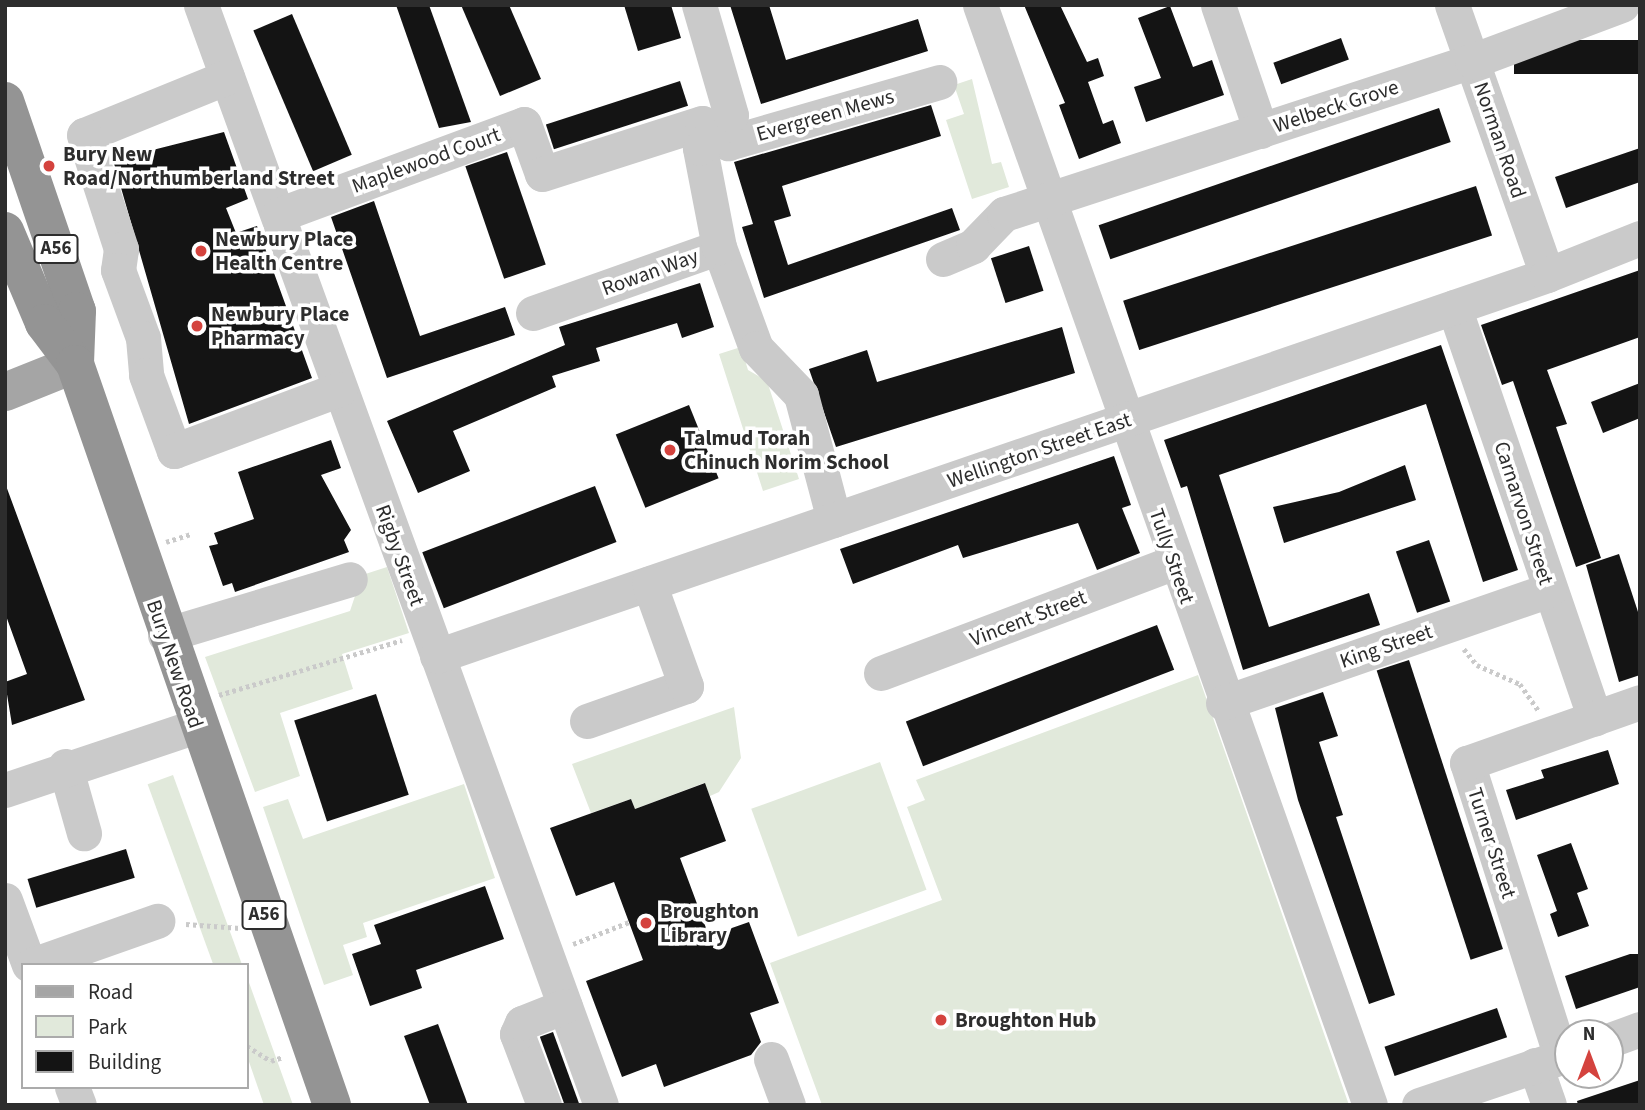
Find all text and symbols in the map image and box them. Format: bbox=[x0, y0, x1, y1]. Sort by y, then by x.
street label: Welbeck Grove bbox=[1270, 74, 1402, 138]
street label: Norman Road bbox=[1468, 79, 1532, 201]
street label: Evergreen Mews bbox=[753, 83, 897, 147]
street label: Maplewood Court bbox=[348, 121, 504, 199]
place label: Bury New Road/Northumberland Street bbox=[63, 141, 335, 191]
marker: Bury New Road/Northumberland Street bbox=[41, 158, 57, 174]
place label: Newbury Place Health Centre bbox=[215, 226, 353, 276]
road number: A56 bbox=[33, 233, 79, 264]
marker: Newbury Place Health Centre bbox=[193, 243, 209, 259]
street label: Rowan Way bbox=[598, 243, 702, 301]
place label: Newbury Place Pharmacy bbox=[211, 301, 349, 351]
marker: Newbury Place Pharmacy bbox=[189, 318, 205, 334]
street label: Wellington Street East bbox=[944, 407, 1134, 493]
place label: Talmud Torah Chinuch Norim School bbox=[684, 425, 889, 475]
street label: Carnarvon Street bbox=[1489, 438, 1559, 588]
marker: Talmud Torah Chinuch Norim School bbox=[662, 442, 678, 458]
street label: Rigby Street bbox=[370, 501, 430, 609]
street label: Tully Street bbox=[1144, 505, 1200, 607]
street label: Vincent Street bbox=[966, 584, 1090, 652]
street label: Bury New Road bbox=[141, 597, 209, 731]
street label: King Street bbox=[1336, 618, 1436, 674]
street label: Turner Street bbox=[1462, 784, 1522, 902]
place label: Broughton Library bbox=[660, 898, 759, 948]
road number: A56 bbox=[241, 900, 287, 931]
marker: Broughton Library bbox=[638, 915, 654, 931]
legend bbox=[21, 963, 248, 1089]
text: Road bbox=[88, 977, 133, 1007]
place label: Broughton Hub bbox=[955, 1007, 1096, 1033]
text: Park bbox=[88, 1012, 127, 1042]
marker: Broughton Hub bbox=[933, 1012, 949, 1028]
north arrow bbox=[1554, 1019, 1624, 1089]
text: N bbox=[1583, 1021, 1595, 1048]
text: Building bbox=[88, 1047, 161, 1077]

